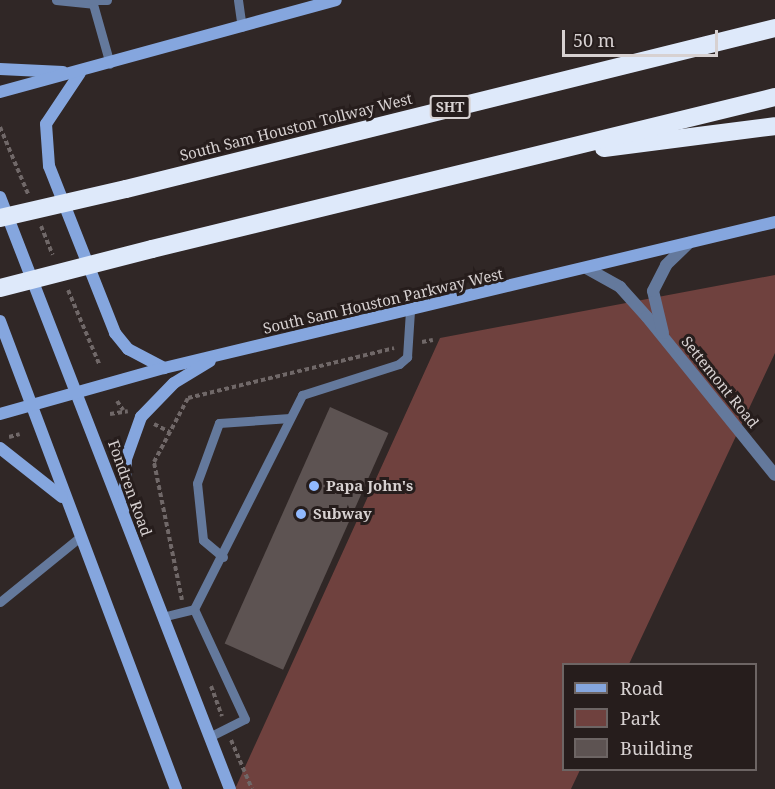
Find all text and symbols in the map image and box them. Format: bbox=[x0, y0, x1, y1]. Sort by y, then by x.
scale bar bbox=[565, 18, 721, 56]
text: 50 m bbox=[573, 28, 615, 52]
street label: South Sam Houston Tollway West bbox=[178, 89, 414, 165]
road number: SHT bbox=[429, 96, 471, 118]
street label: South Sam Houston Parkway West bbox=[261, 265, 505, 337]
street label: Settemont Road bbox=[678, 333, 762, 431]
street label: Fondren Road bbox=[104, 438, 156, 538]
place label: Papa John's bbox=[326, 477, 413, 495]
marker: Papa John's bbox=[307, 479, 321, 493]
place label: Subway bbox=[313, 505, 372, 523]
marker: Subway bbox=[294, 507, 308, 521]
legend bbox=[562, 663, 757, 771]
text: Road bbox=[620, 676, 663, 700]
text: Park bbox=[620, 706, 660, 730]
text: Building bbox=[620, 736, 693, 760]

